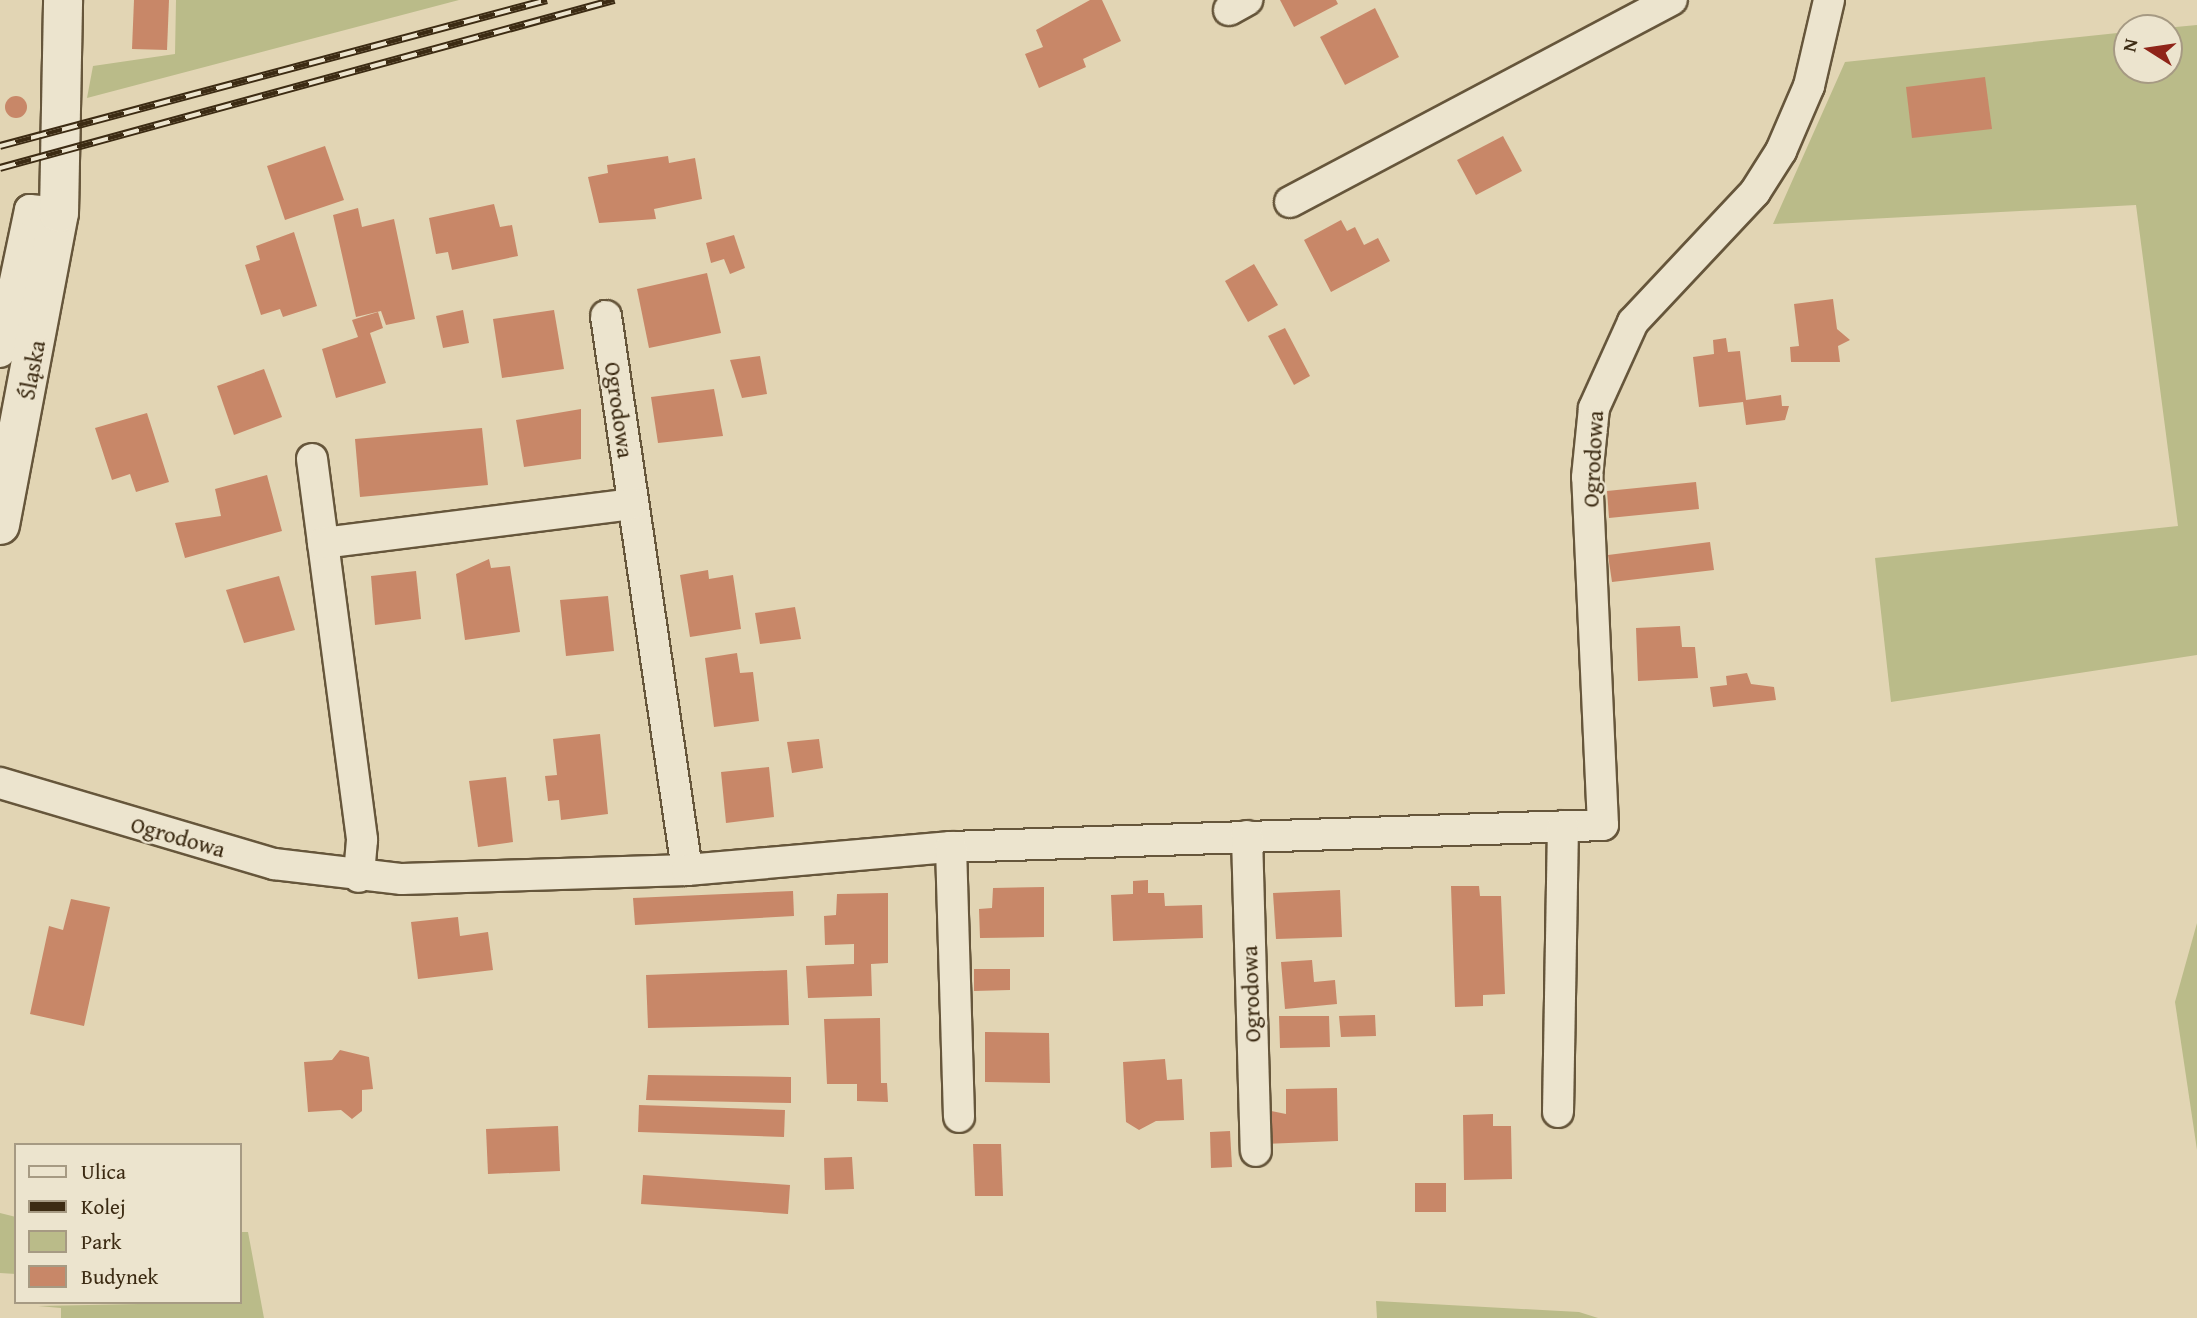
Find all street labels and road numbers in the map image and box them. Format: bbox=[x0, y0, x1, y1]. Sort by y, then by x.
street label: Śląska bbox=[13, 338, 51, 402]
street label: Ogrodowa bbox=[599, 360, 639, 460]
street label: Ogrodowa bbox=[1577, 410, 1609, 508]
street label: Ogrodowa bbox=[128, 810, 228, 864]
street label: Ogrodowa bbox=[1236, 945, 1266, 1043]

